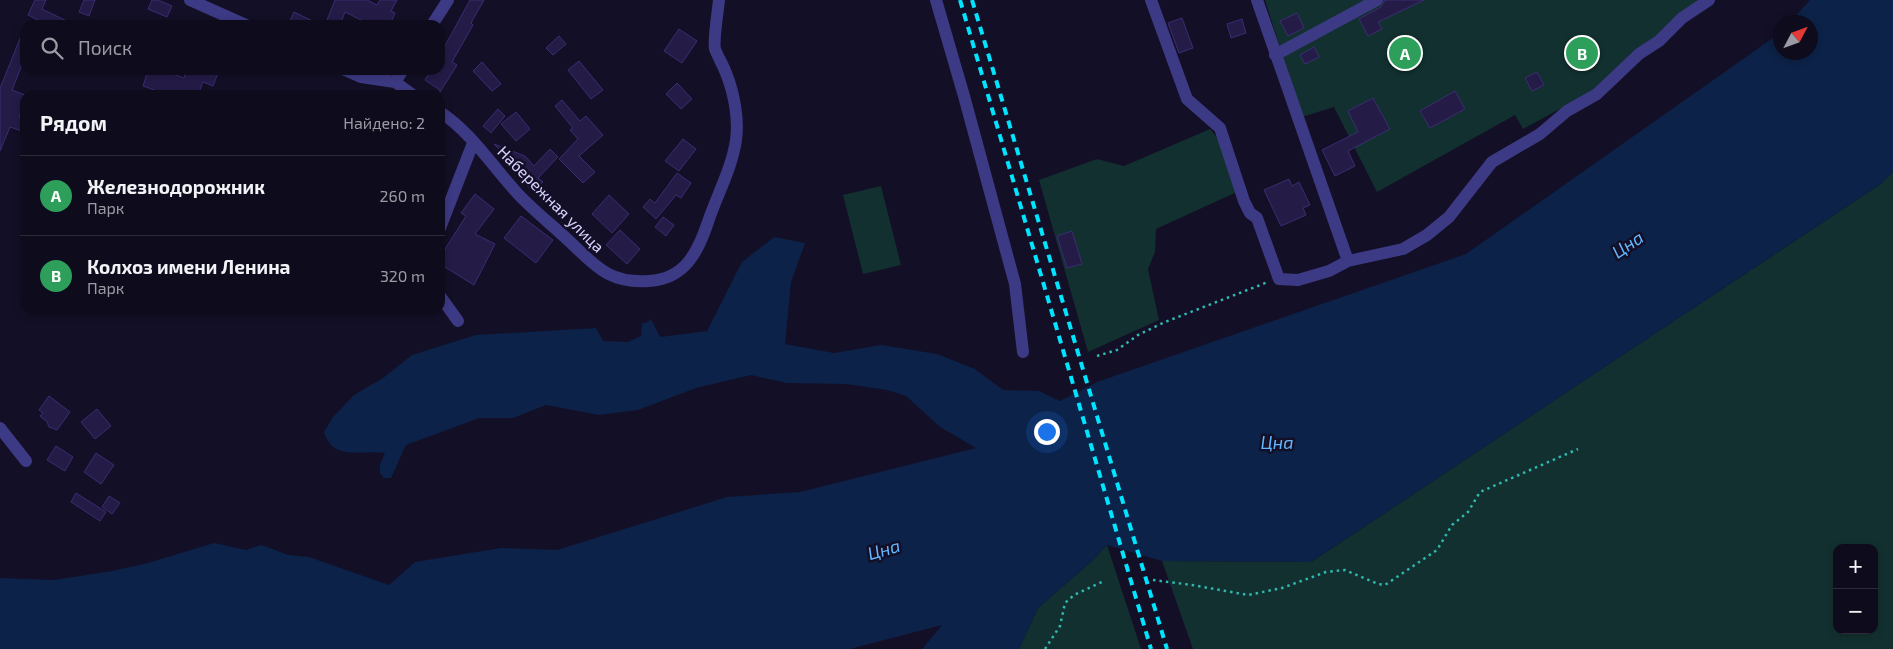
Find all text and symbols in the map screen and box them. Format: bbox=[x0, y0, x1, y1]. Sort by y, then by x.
north arrow bbox=[1773, 15, 1818, 60]
search box bbox=[20, 20, 445, 75]
icon: search bbox=[38, 34, 66, 62]
pin: A bbox=[1389, 34, 1421, 72]
pin: B bbox=[1566, 34, 1598, 72]
text: Поиск bbox=[78, 36, 132, 59]
text: Рядом bbox=[40, 110, 107, 135]
text: Найдено: 2 bbox=[343, 113, 425, 132]
street label: Набережная улица bbox=[493, 141, 609, 257]
text: Железнодорожник bbox=[87, 175, 265, 198]
text: A bbox=[51, 186, 61, 205]
text: 260 m bbox=[380, 186, 425, 205]
text: Парк bbox=[87, 198, 124, 217]
water label: Цна bbox=[1608, 226, 1647, 263]
text: Колхоз имени Ленина bbox=[87, 255, 291, 278]
text: B bbox=[51, 266, 61, 285]
text: 320 m bbox=[380, 266, 425, 285]
text: Парк bbox=[87, 278, 124, 297]
your location bbox=[1034, 419, 1060, 445]
water label: Цна bbox=[1260, 431, 1294, 453]
water label: Цна bbox=[865, 534, 903, 564]
map controls bbox=[1833, 544, 1878, 634]
button: + bbox=[1833, 544, 1878, 589]
button: − bbox=[1833, 589, 1878, 634]

